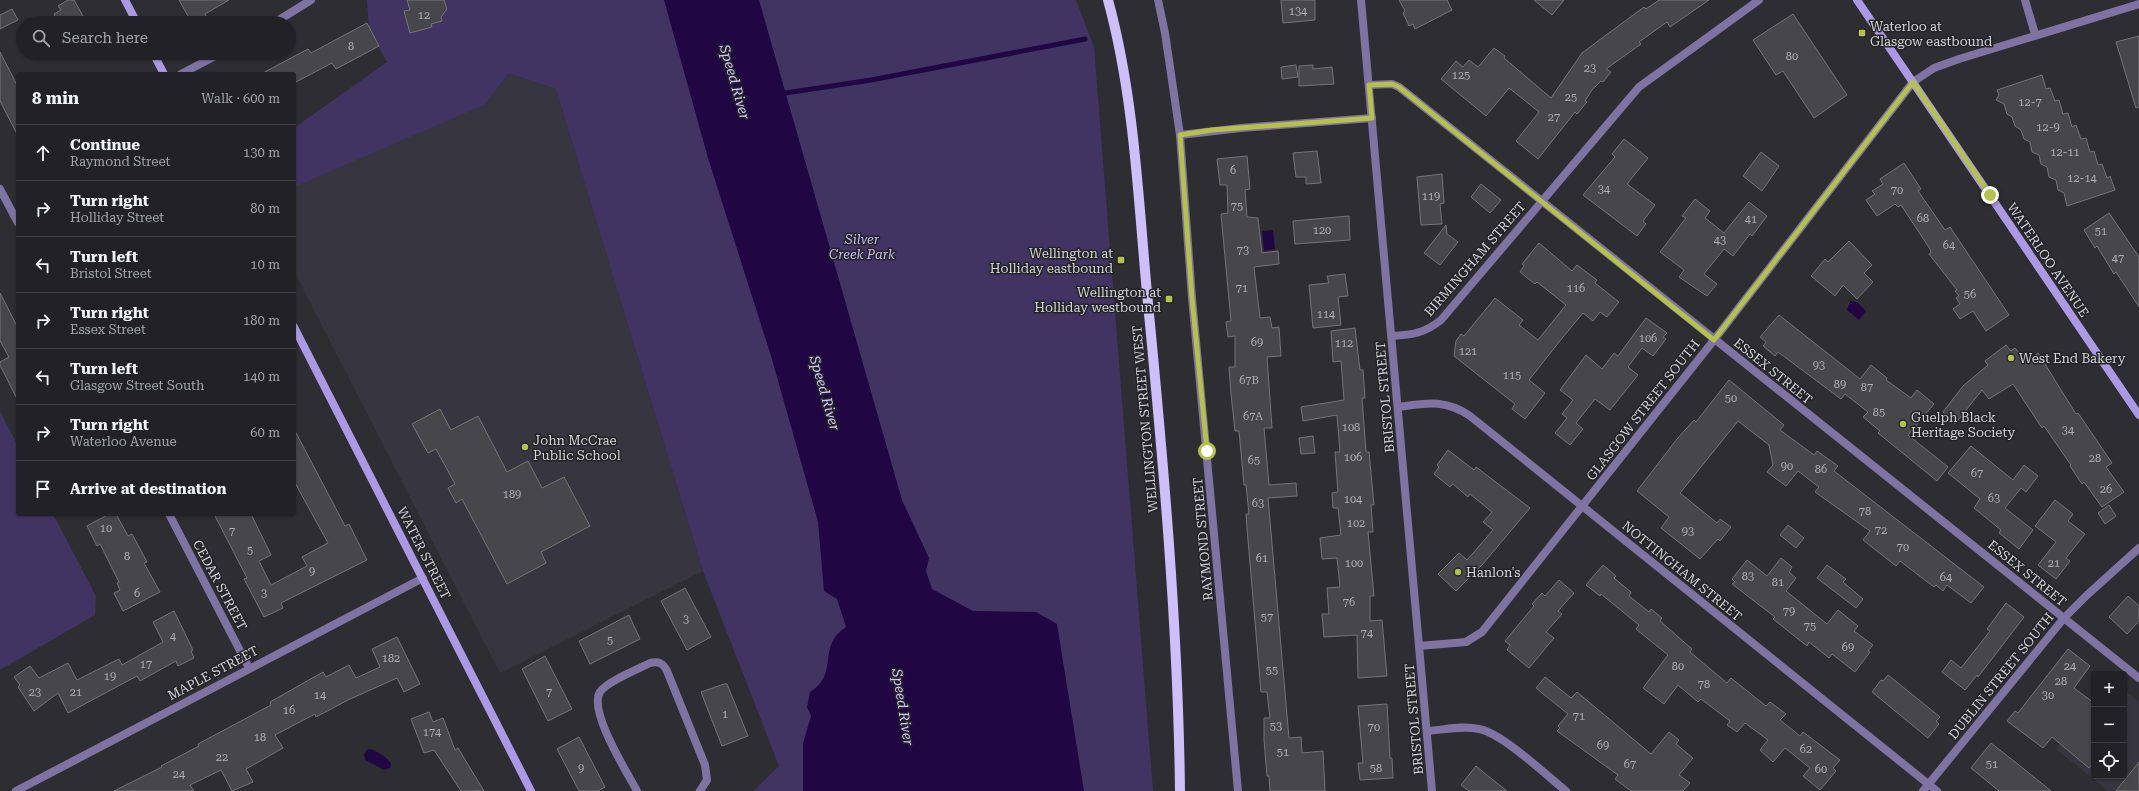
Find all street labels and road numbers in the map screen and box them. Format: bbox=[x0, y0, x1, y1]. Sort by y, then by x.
street label: BIRMINGHAM STREET bbox=[1421, 198, 1529, 319]
street label: WATERLOO AVENUE bbox=[2004, 200, 2092, 320]
street label: WELLINGTON STREET WEST bbox=[1129, 325, 1161, 513]
street label: ESSEX STREET bbox=[1731, 335, 1815, 407]
street label: GLASGOW STREET SOUTH bbox=[1583, 336, 1703, 483]
street label: BRISTOL STREET bbox=[1373, 341, 1397, 453]
street label: RAYMOND STREET bbox=[1190, 476, 1216, 601]
street label: WATER STREET bbox=[394, 504, 454, 602]
street label: NOTTINGHAM STREET bbox=[1619, 518, 1745, 624]
street label: CEDAR STREET bbox=[190, 537, 250, 633]
street label: ESSEX STREET bbox=[1985, 537, 2069, 609]
street label: DUBLIN STREET SOUTH bbox=[1945, 610, 2057, 742]
street label: MAPLE STREET bbox=[165, 643, 261, 703]
street label: BRISTOL STREET bbox=[1402, 663, 1426, 775]

